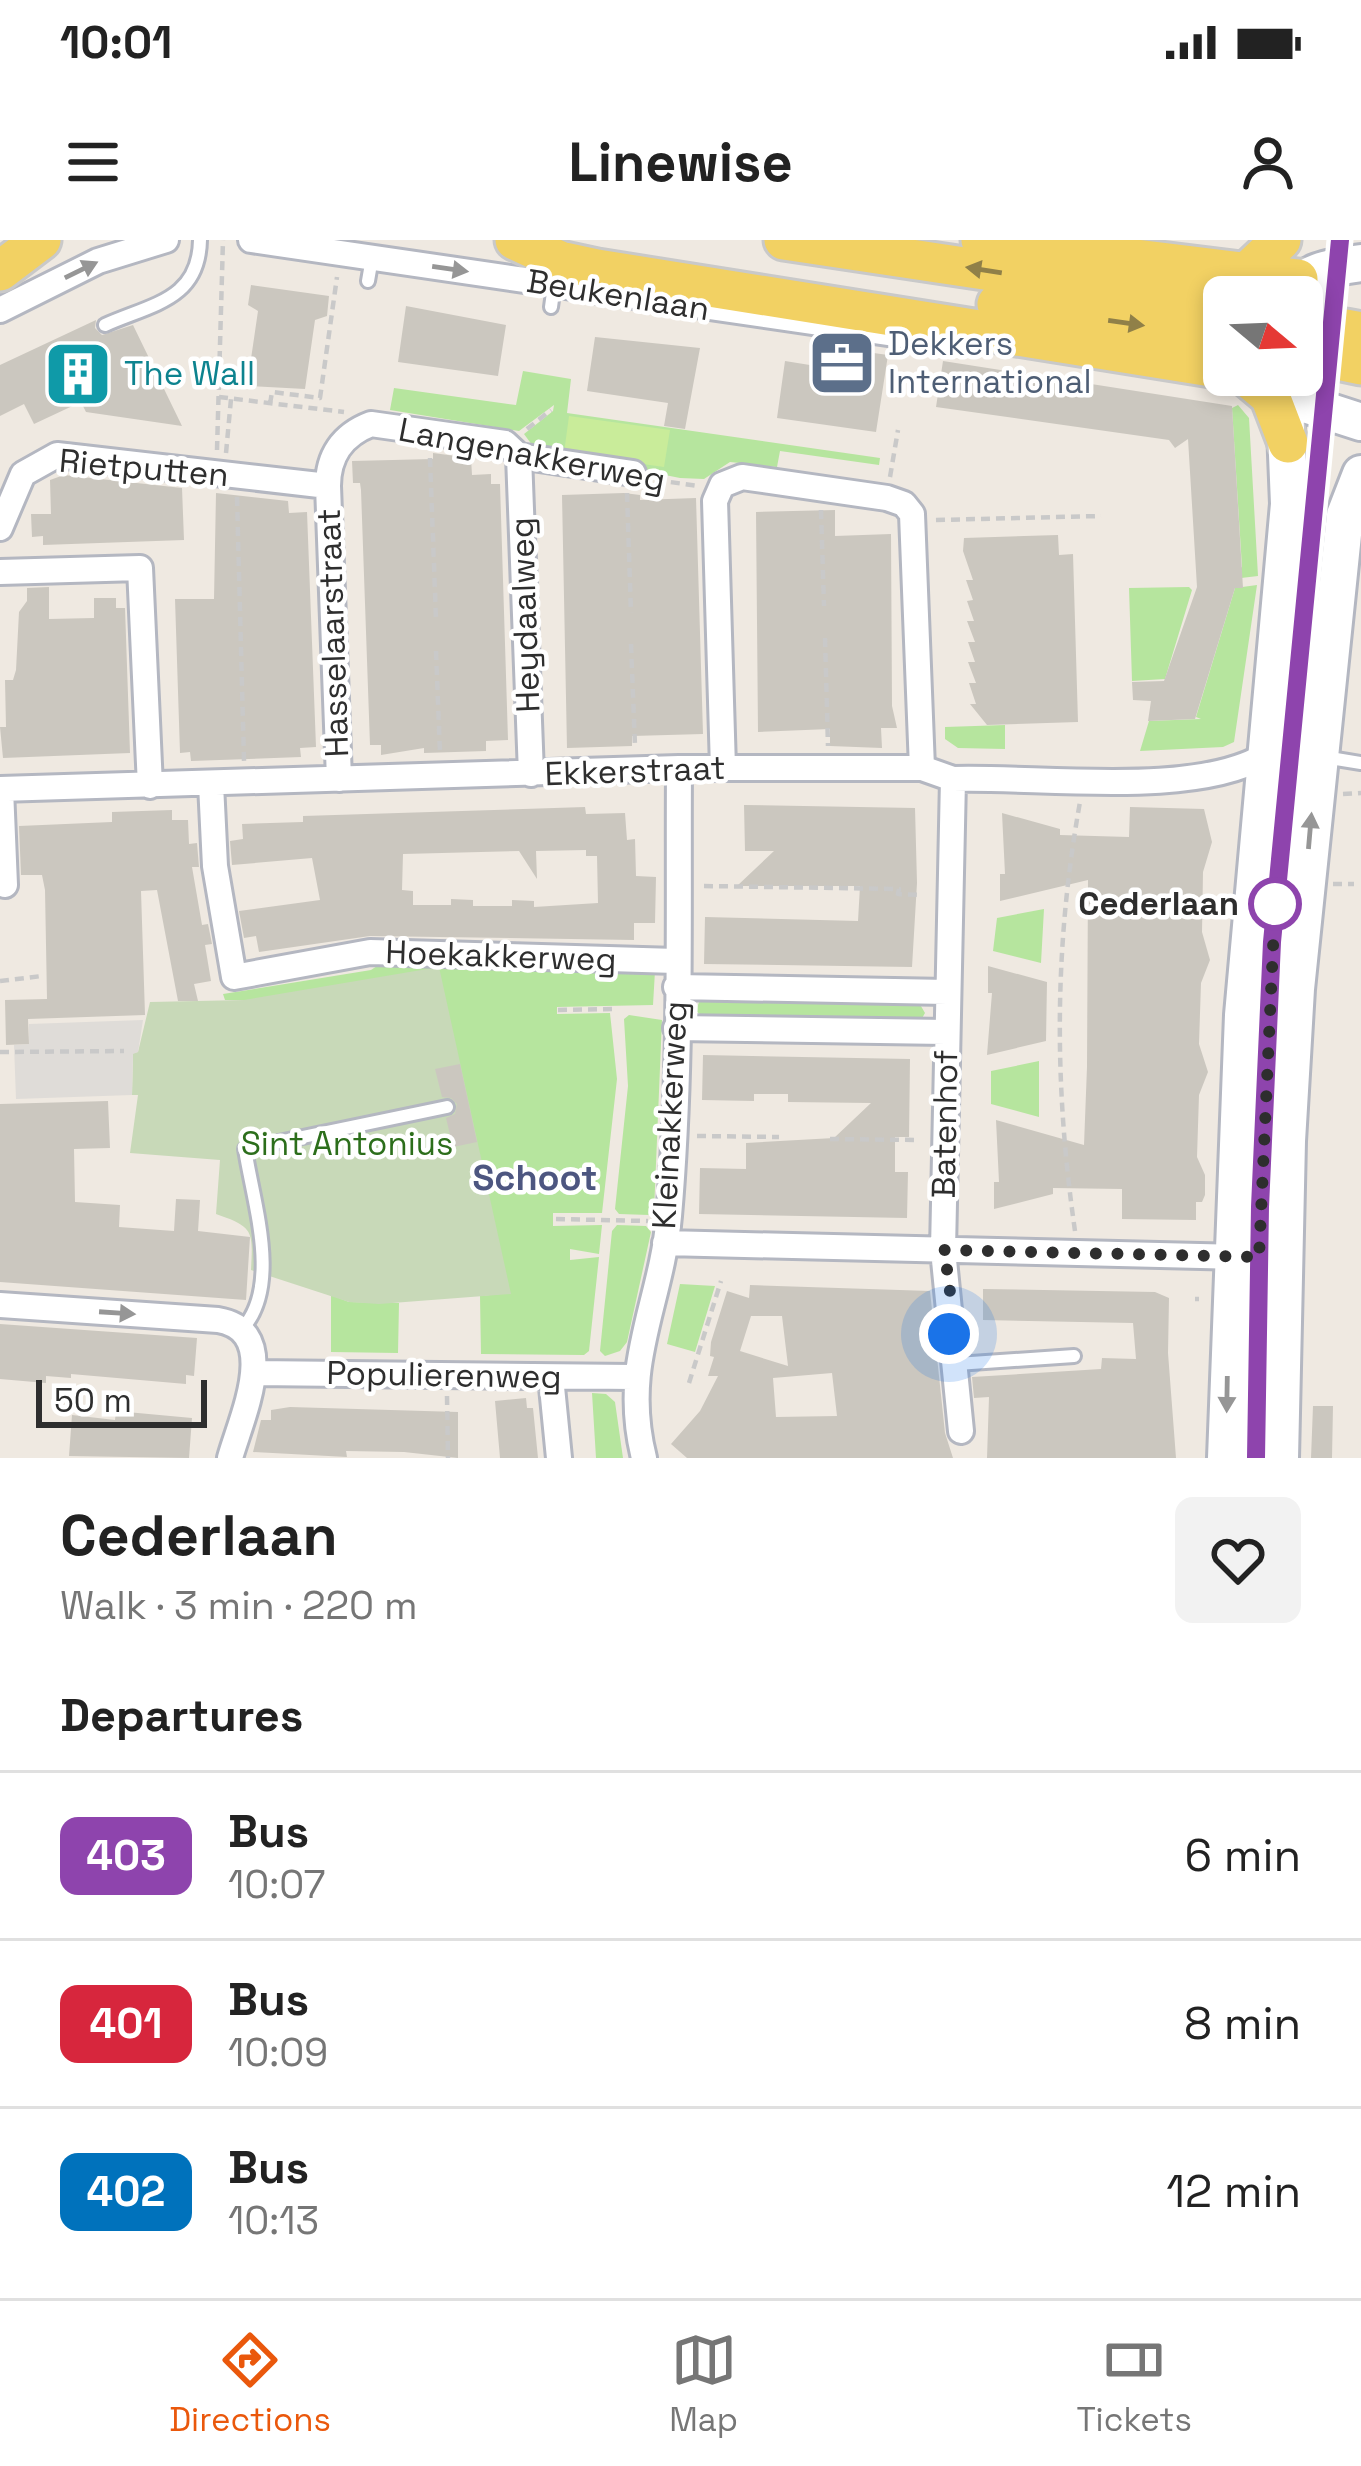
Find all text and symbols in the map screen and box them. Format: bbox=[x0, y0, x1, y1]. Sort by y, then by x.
text: 10:01 bbox=[60, 14, 172, 71]
text: Linewise bbox=[568, 128, 793, 197]
icon: menu bbox=[60, 129, 126, 195]
icon: person bbox=[1235, 129, 1301, 195]
one-way arrow bbox=[64, 260, 98, 280]
one-way arrow bbox=[431, 260, 469, 279]
street label: Beukenlaan bbox=[524, 260, 712, 330]
one-way arrow bbox=[964, 260, 1002, 279]
north arrow bbox=[1203, 276, 1323, 396]
map controls bbox=[1203, 276, 1323, 396]
one-way arrow bbox=[1107, 314, 1145, 333]
place label: Dekkers International bbox=[888, 323, 1092, 403]
office icon: Dekkers International bbox=[807, 328, 877, 398]
building icon: The Wall bbox=[43, 339, 113, 409]
place label: The Wall bbox=[124, 353, 255, 395]
street label: Langenakkerweg bbox=[395, 409, 669, 501]
street label: Rietputten bbox=[57, 440, 231, 496]
street label: Hasselaarstraat bbox=[308, 508, 358, 758]
street label: Heydaalweg bbox=[501, 517, 549, 713]
street label: Ekkerstraat bbox=[544, 747, 726, 795]
one-way arrow bbox=[1301, 812, 1320, 849]
marker: Cederlaan bbox=[1250, 879, 1300, 929]
place label: Cederlaan bbox=[1078, 883, 1239, 925]
street label: Hoekakkerweg bbox=[385, 931, 617, 981]
street label: Kleinakkerweg bbox=[643, 1000, 697, 1230]
street label: Batenhof bbox=[923, 1049, 967, 1199]
park label: Sint Antonius bbox=[241, 1123, 453, 1165]
district label: Schoot bbox=[473, 1155, 598, 1201]
one-way arrow bbox=[99, 1303, 136, 1322]
your location bbox=[919, 1304, 979, 1364]
street label: Populierenweg bbox=[326, 1352, 562, 1398]
scale bar bbox=[36, 1374, 207, 1427]
one-way arrow bbox=[1218, 1376, 1237, 1414]
text: 50 m bbox=[54, 1380, 132, 1422]
button: heart bbox=[1175, 1497, 1301, 1623]
text: Cederlaan bbox=[60, 1499, 338, 1572]
text: Walk · 3 min · 220 m bbox=[60, 1581, 418, 1630]
text: Departures bbox=[60, 1687, 303, 1744]
text: Bus bbox=[228, 1803, 309, 1860]
text: 6 min bbox=[1185, 1827, 1301, 1884]
text: 403 bbox=[86, 1829, 166, 1882]
text: 10:07 bbox=[228, 1860, 325, 1909]
text: Bus bbox=[228, 1971, 309, 2028]
text: 8 min bbox=[1184, 1995, 1301, 2052]
text: 401 bbox=[90, 1997, 162, 2050]
text: 10:09 bbox=[228, 2028, 328, 2077]
text: Bus bbox=[228, 2139, 309, 2196]
text: 12 min bbox=[1166, 2163, 1301, 2220]
text: 402 bbox=[87, 2165, 165, 2218]
text: 10:13 bbox=[228, 2196, 319, 2245]
tab: Directions bbox=[169, 2327, 331, 2441]
tab: Map bbox=[669, 2327, 738, 2441]
tab: Tickets bbox=[1077, 2327, 1192, 2441]

